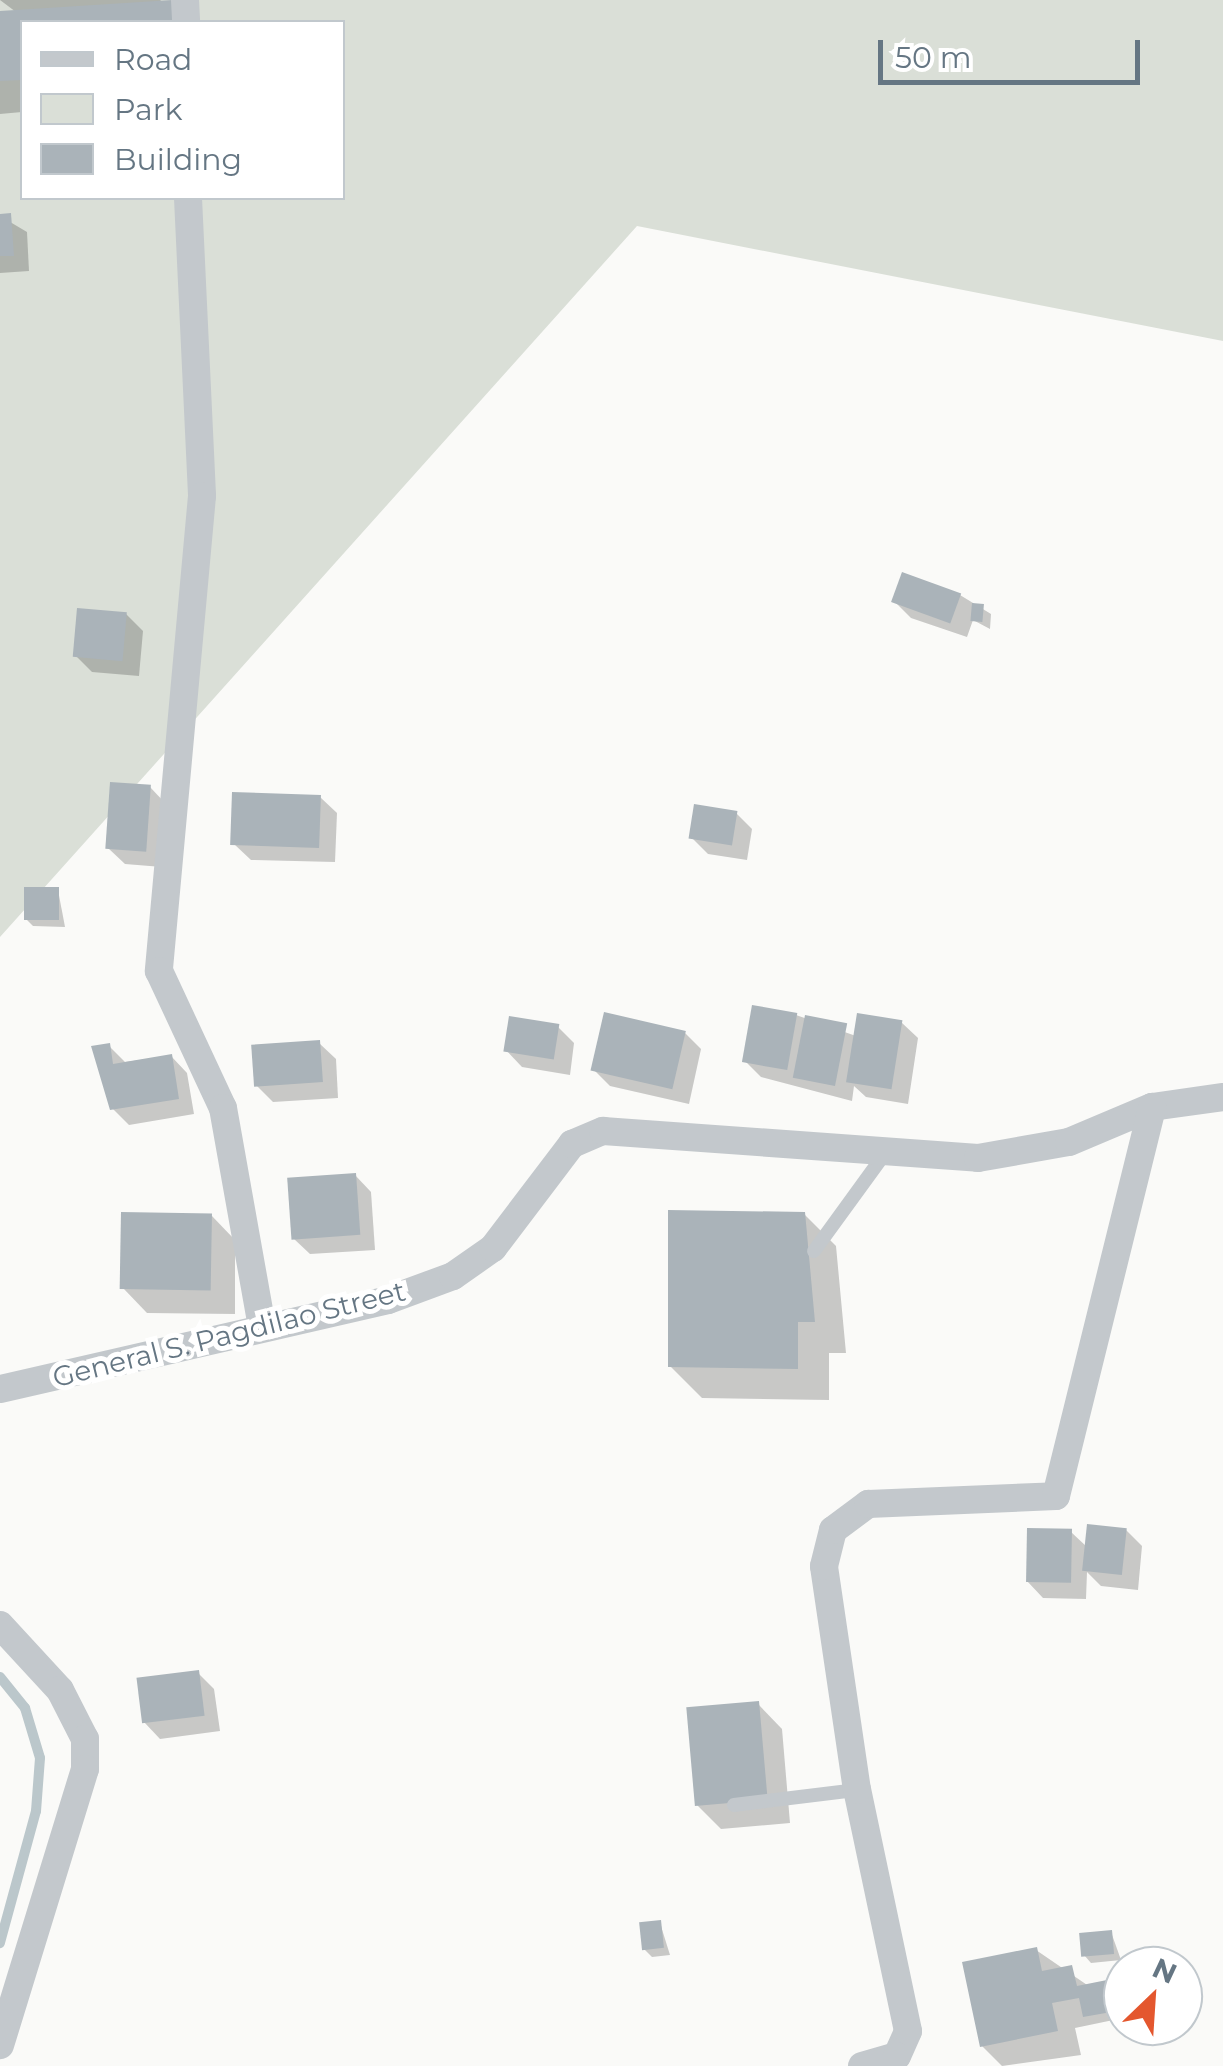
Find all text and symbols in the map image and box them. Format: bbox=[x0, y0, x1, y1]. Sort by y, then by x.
legend bbox=[20, 20, 345, 200]
scale bar bbox=[883, 20, 1146, 82]
text: 50 m bbox=[895, 39, 972, 76]
text: Road bbox=[114, 41, 192, 78]
text: Park bbox=[114, 91, 183, 128]
text: Building bbox=[114, 141, 242, 178]
street label: General S. Pagdilao Street bbox=[49, 1274, 409, 1394]
north arrow bbox=[1103, 1946, 1203, 2046]
text: N bbox=[1147, 1950, 1182, 1991]

